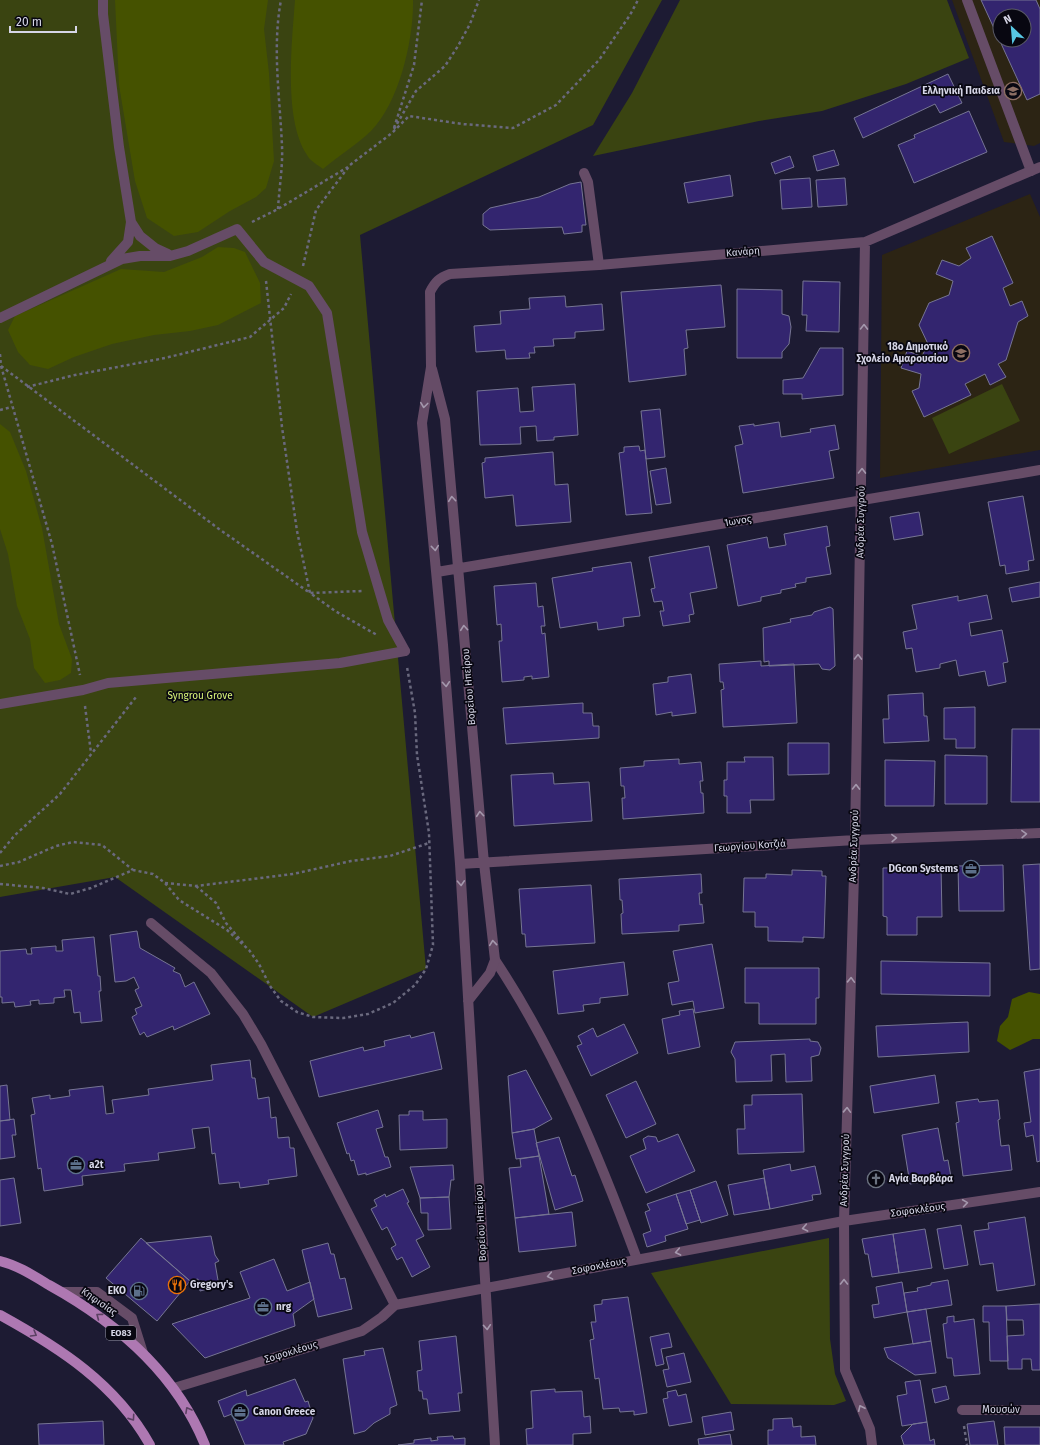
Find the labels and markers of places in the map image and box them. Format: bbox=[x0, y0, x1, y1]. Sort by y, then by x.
school or university icon: Ελληνική Παιδεια bbox=[1003, 81, 1023, 101]
place label: Ελληνική Παιδεια bbox=[922, 84, 1000, 97]
place label: 18ο Δημοτικό Σχολείο Αμαρουσίου bbox=[856, 340, 948, 365]
school or university icon: 18ο Δημοτικό Σχολείο Αμαρουσίου bbox=[951, 343, 971, 363]
office icon: DGcon Systems bbox=[961, 859, 981, 879]
place label: DGcon Systems bbox=[888, 863, 958, 875]
office icon: a2t bbox=[66, 1155, 86, 1175]
place label: a2t bbox=[89, 1159, 104, 1171]
church icon: Αγία Βαρβάρα bbox=[866, 1169, 886, 1189]
place label: Αγία Βαρβάρα bbox=[888, 1172, 953, 1185]
restaurant icon: Gregory's bbox=[167, 1275, 187, 1295]
place label: Gregory's bbox=[190, 1279, 233, 1291]
fuel station icon: EKO bbox=[129, 1281, 149, 1301]
place label: EKO bbox=[108, 1285, 126, 1297]
office icon: nrg bbox=[253, 1297, 273, 1317]
place label: nrg bbox=[276, 1301, 292, 1313]
office icon: Canon Greece bbox=[230, 1402, 250, 1422]
place label: Canon Greece bbox=[253, 1406, 316, 1418]

